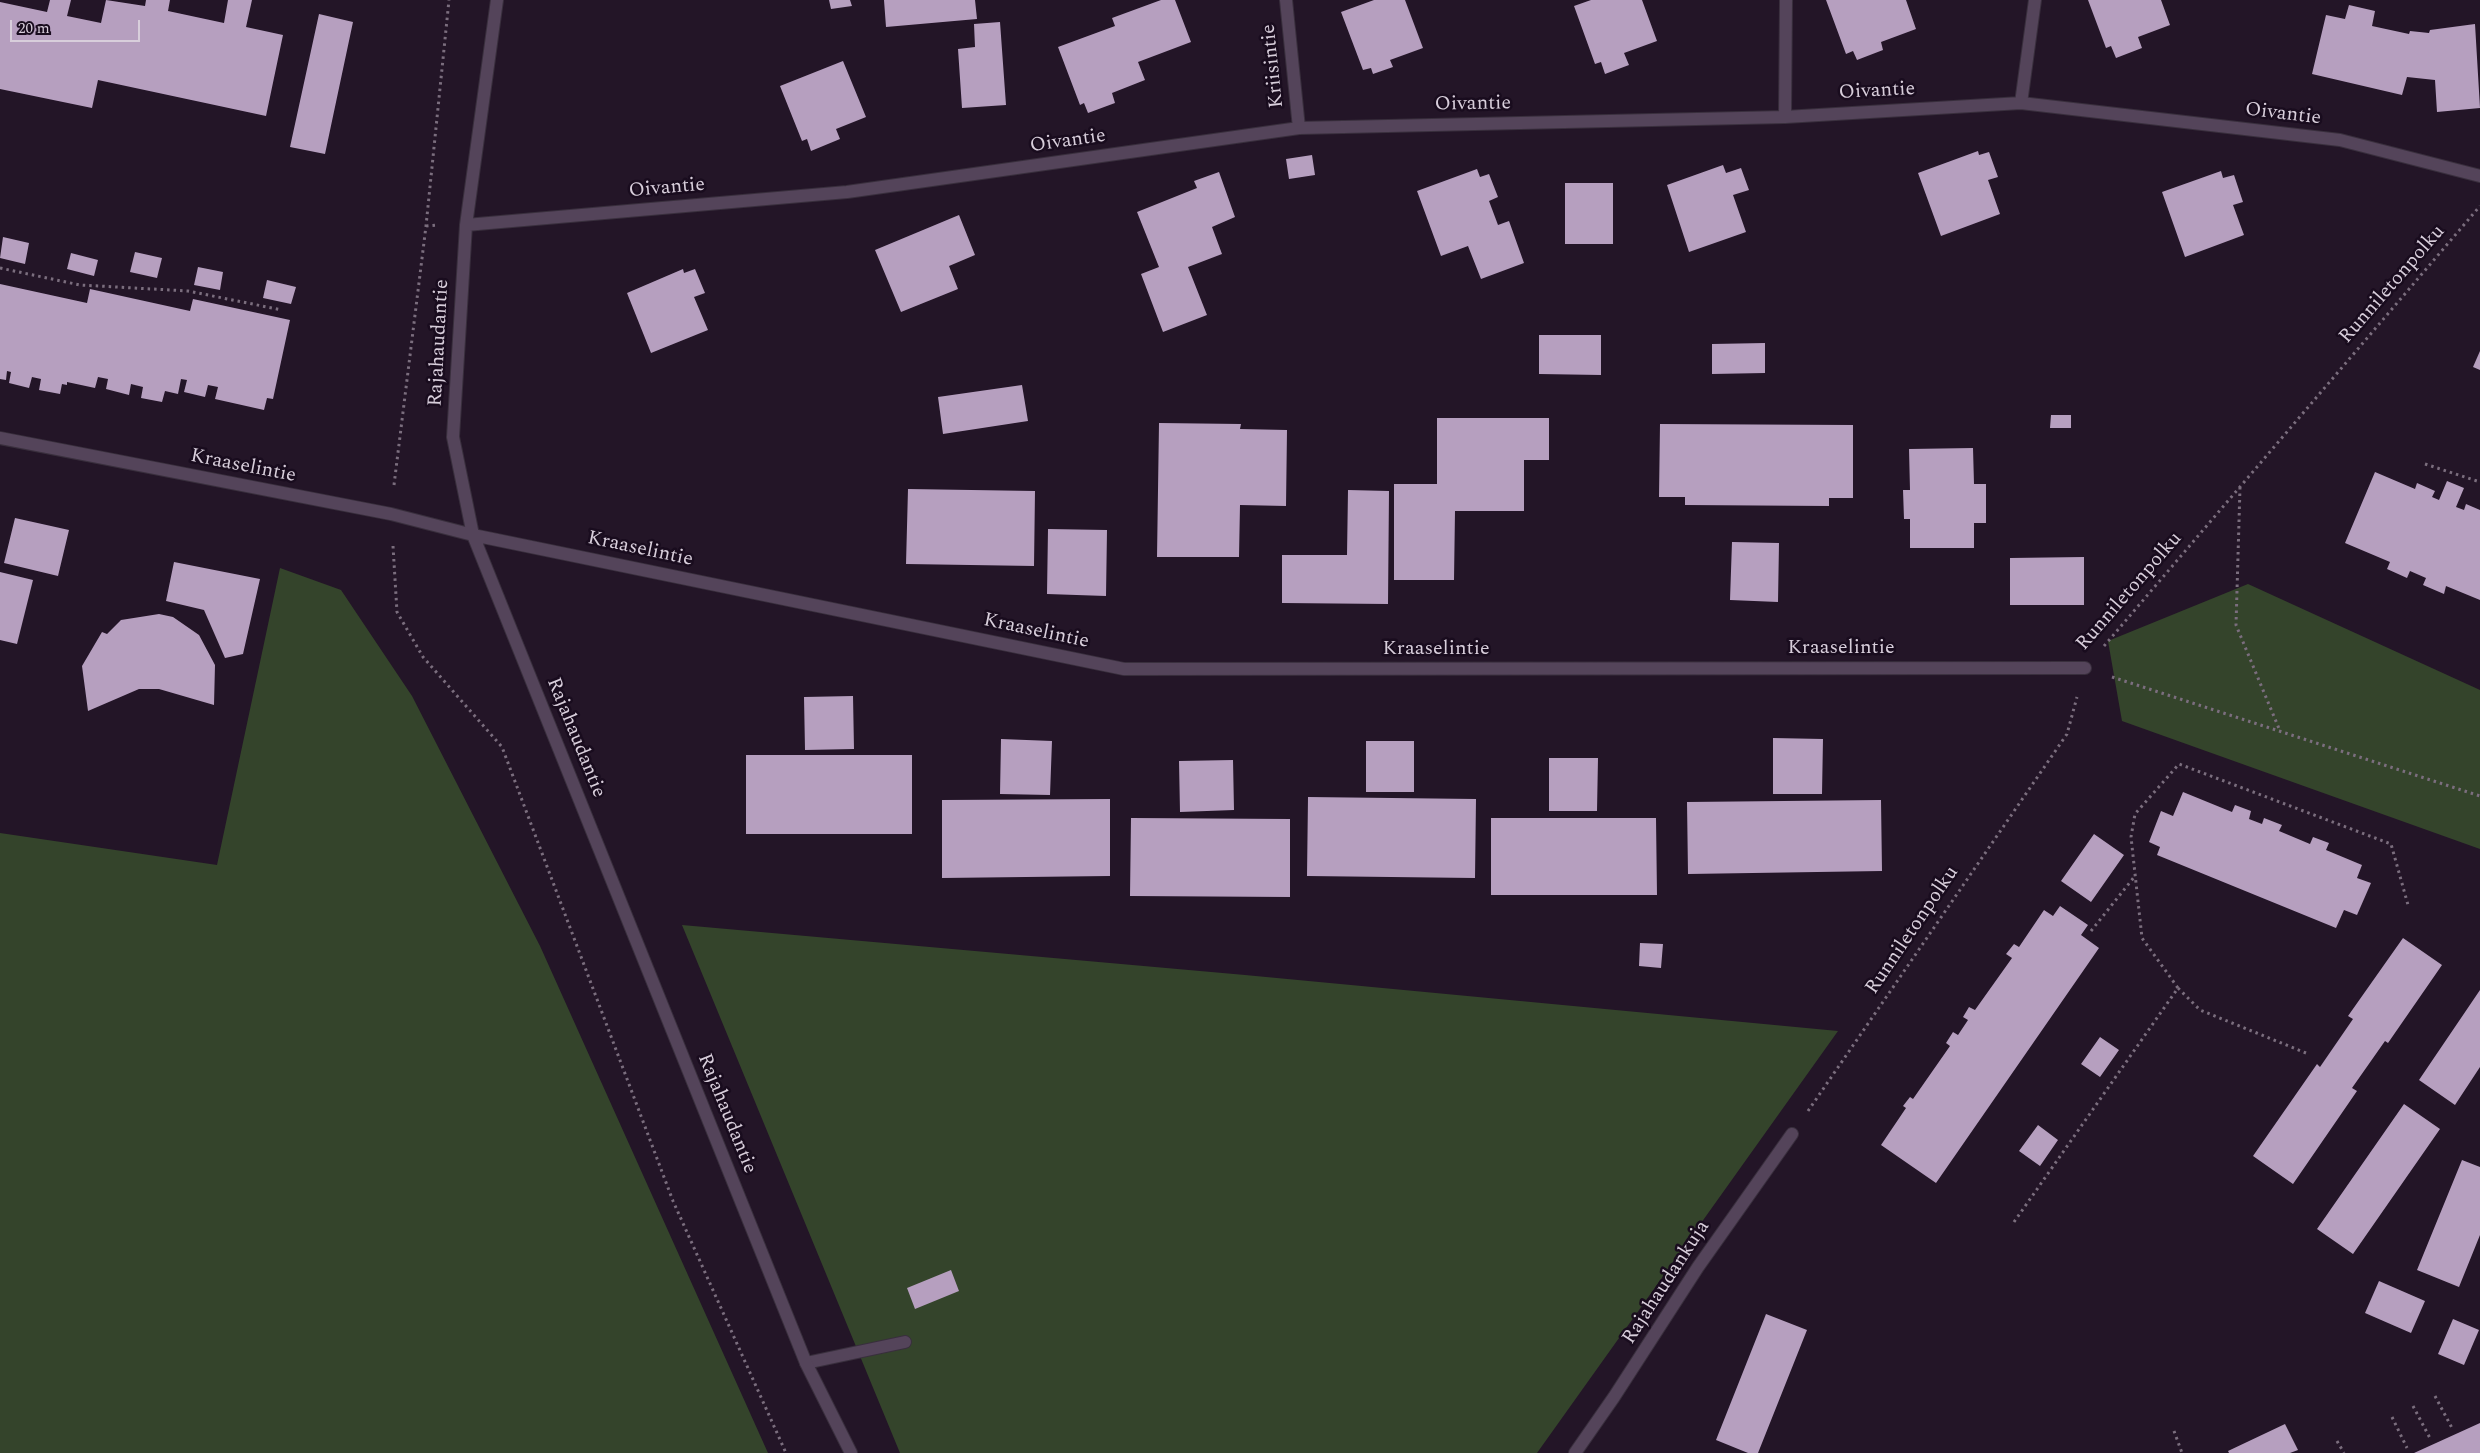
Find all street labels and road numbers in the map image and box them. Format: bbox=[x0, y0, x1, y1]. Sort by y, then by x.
street label: Kriisintie bbox=[1258, 23, 1290, 109]
street label: Oivantie bbox=[1838, 78, 1916, 106]
street label: Oivantie bbox=[1435, 92, 1511, 118]
street label: Oivantie bbox=[2244, 98, 2322, 132]
street label: Oivantie bbox=[1028, 125, 1108, 159]
street label: Oivantie bbox=[628, 174, 706, 204]
street label: Runniletonpolku bbox=[2335, 221, 2451, 349]
street label: Rajahaudantie bbox=[425, 279, 455, 407]
street label: Kraaselintie bbox=[188, 445, 298, 489]
street label: Kraaselintie bbox=[585, 527, 695, 573]
street label: Runniletonpolku bbox=[2072, 528, 2188, 656]
street label: Kraaselintie bbox=[981, 609, 1091, 655]
street label: Kraaselintie bbox=[1787, 637, 1895, 661]
street label: Kraaselintie bbox=[1382, 638, 1490, 662]
street label: Rajahaudantie bbox=[540, 674, 610, 802]
street label: Runniletonpolku bbox=[1861, 862, 1965, 1000]
street label: Rajahaudantie bbox=[691, 1050, 761, 1178]
street label: Rajahaudankuja bbox=[1618, 1217, 1716, 1349]

